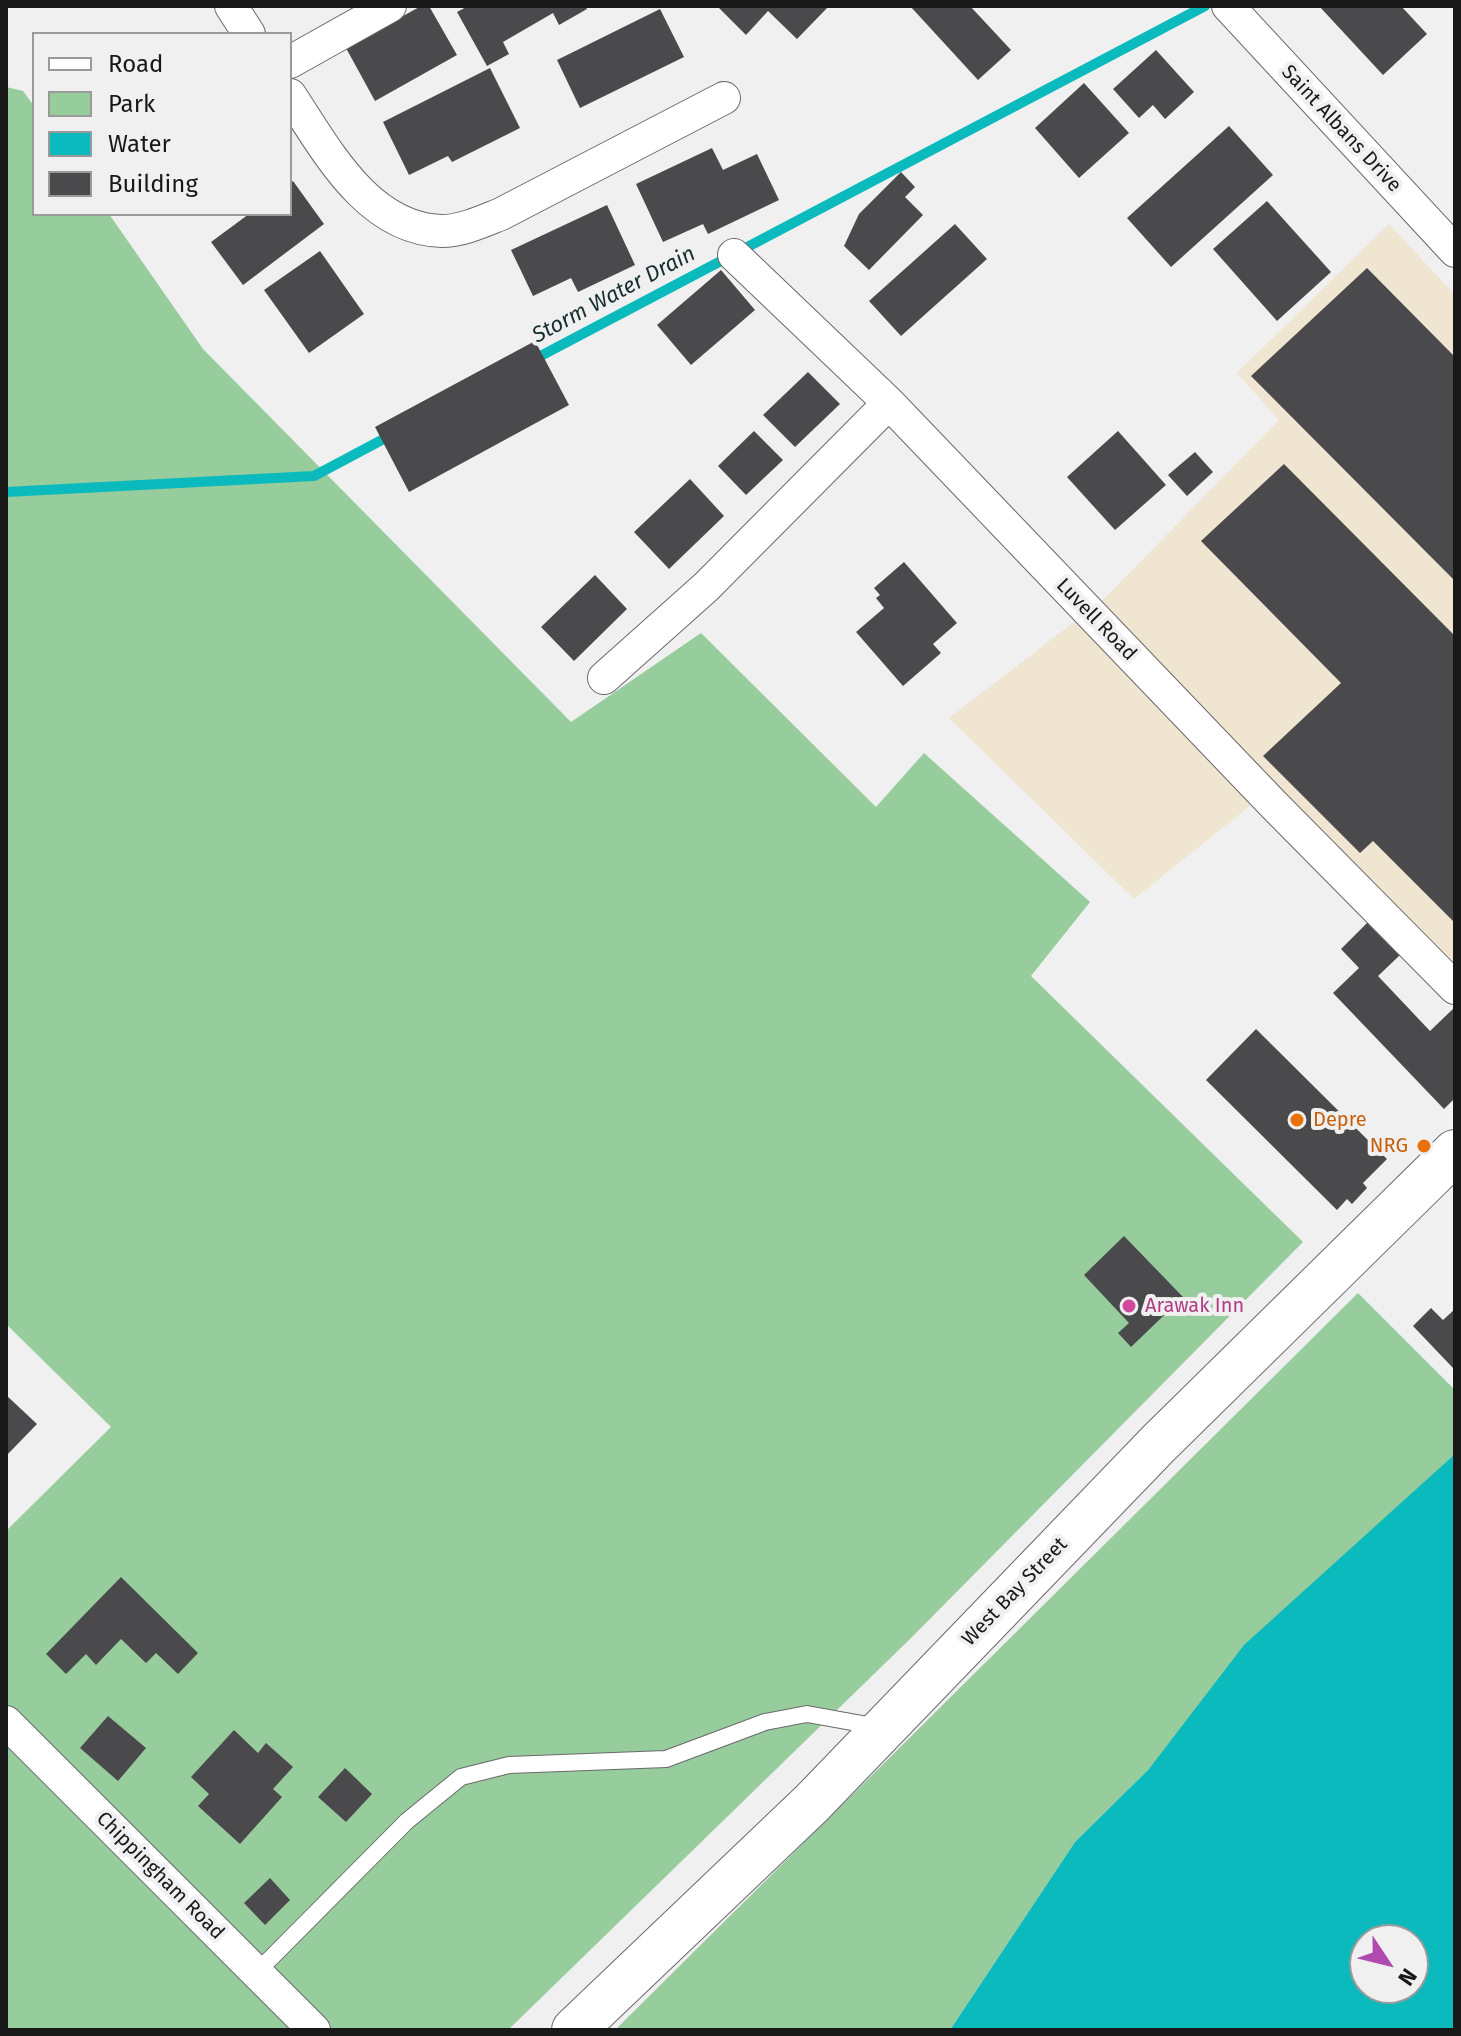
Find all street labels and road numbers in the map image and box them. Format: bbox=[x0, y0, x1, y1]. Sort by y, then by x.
street label: Saint Albans Drive bbox=[1276, 61, 1406, 197]
street label: Luvell Road bbox=[1051, 574, 1141, 666]
street label: West Bay Street bbox=[957, 1533, 1073, 1651]
street label: Chippingham Road bbox=[91, 1807, 229, 1945]

